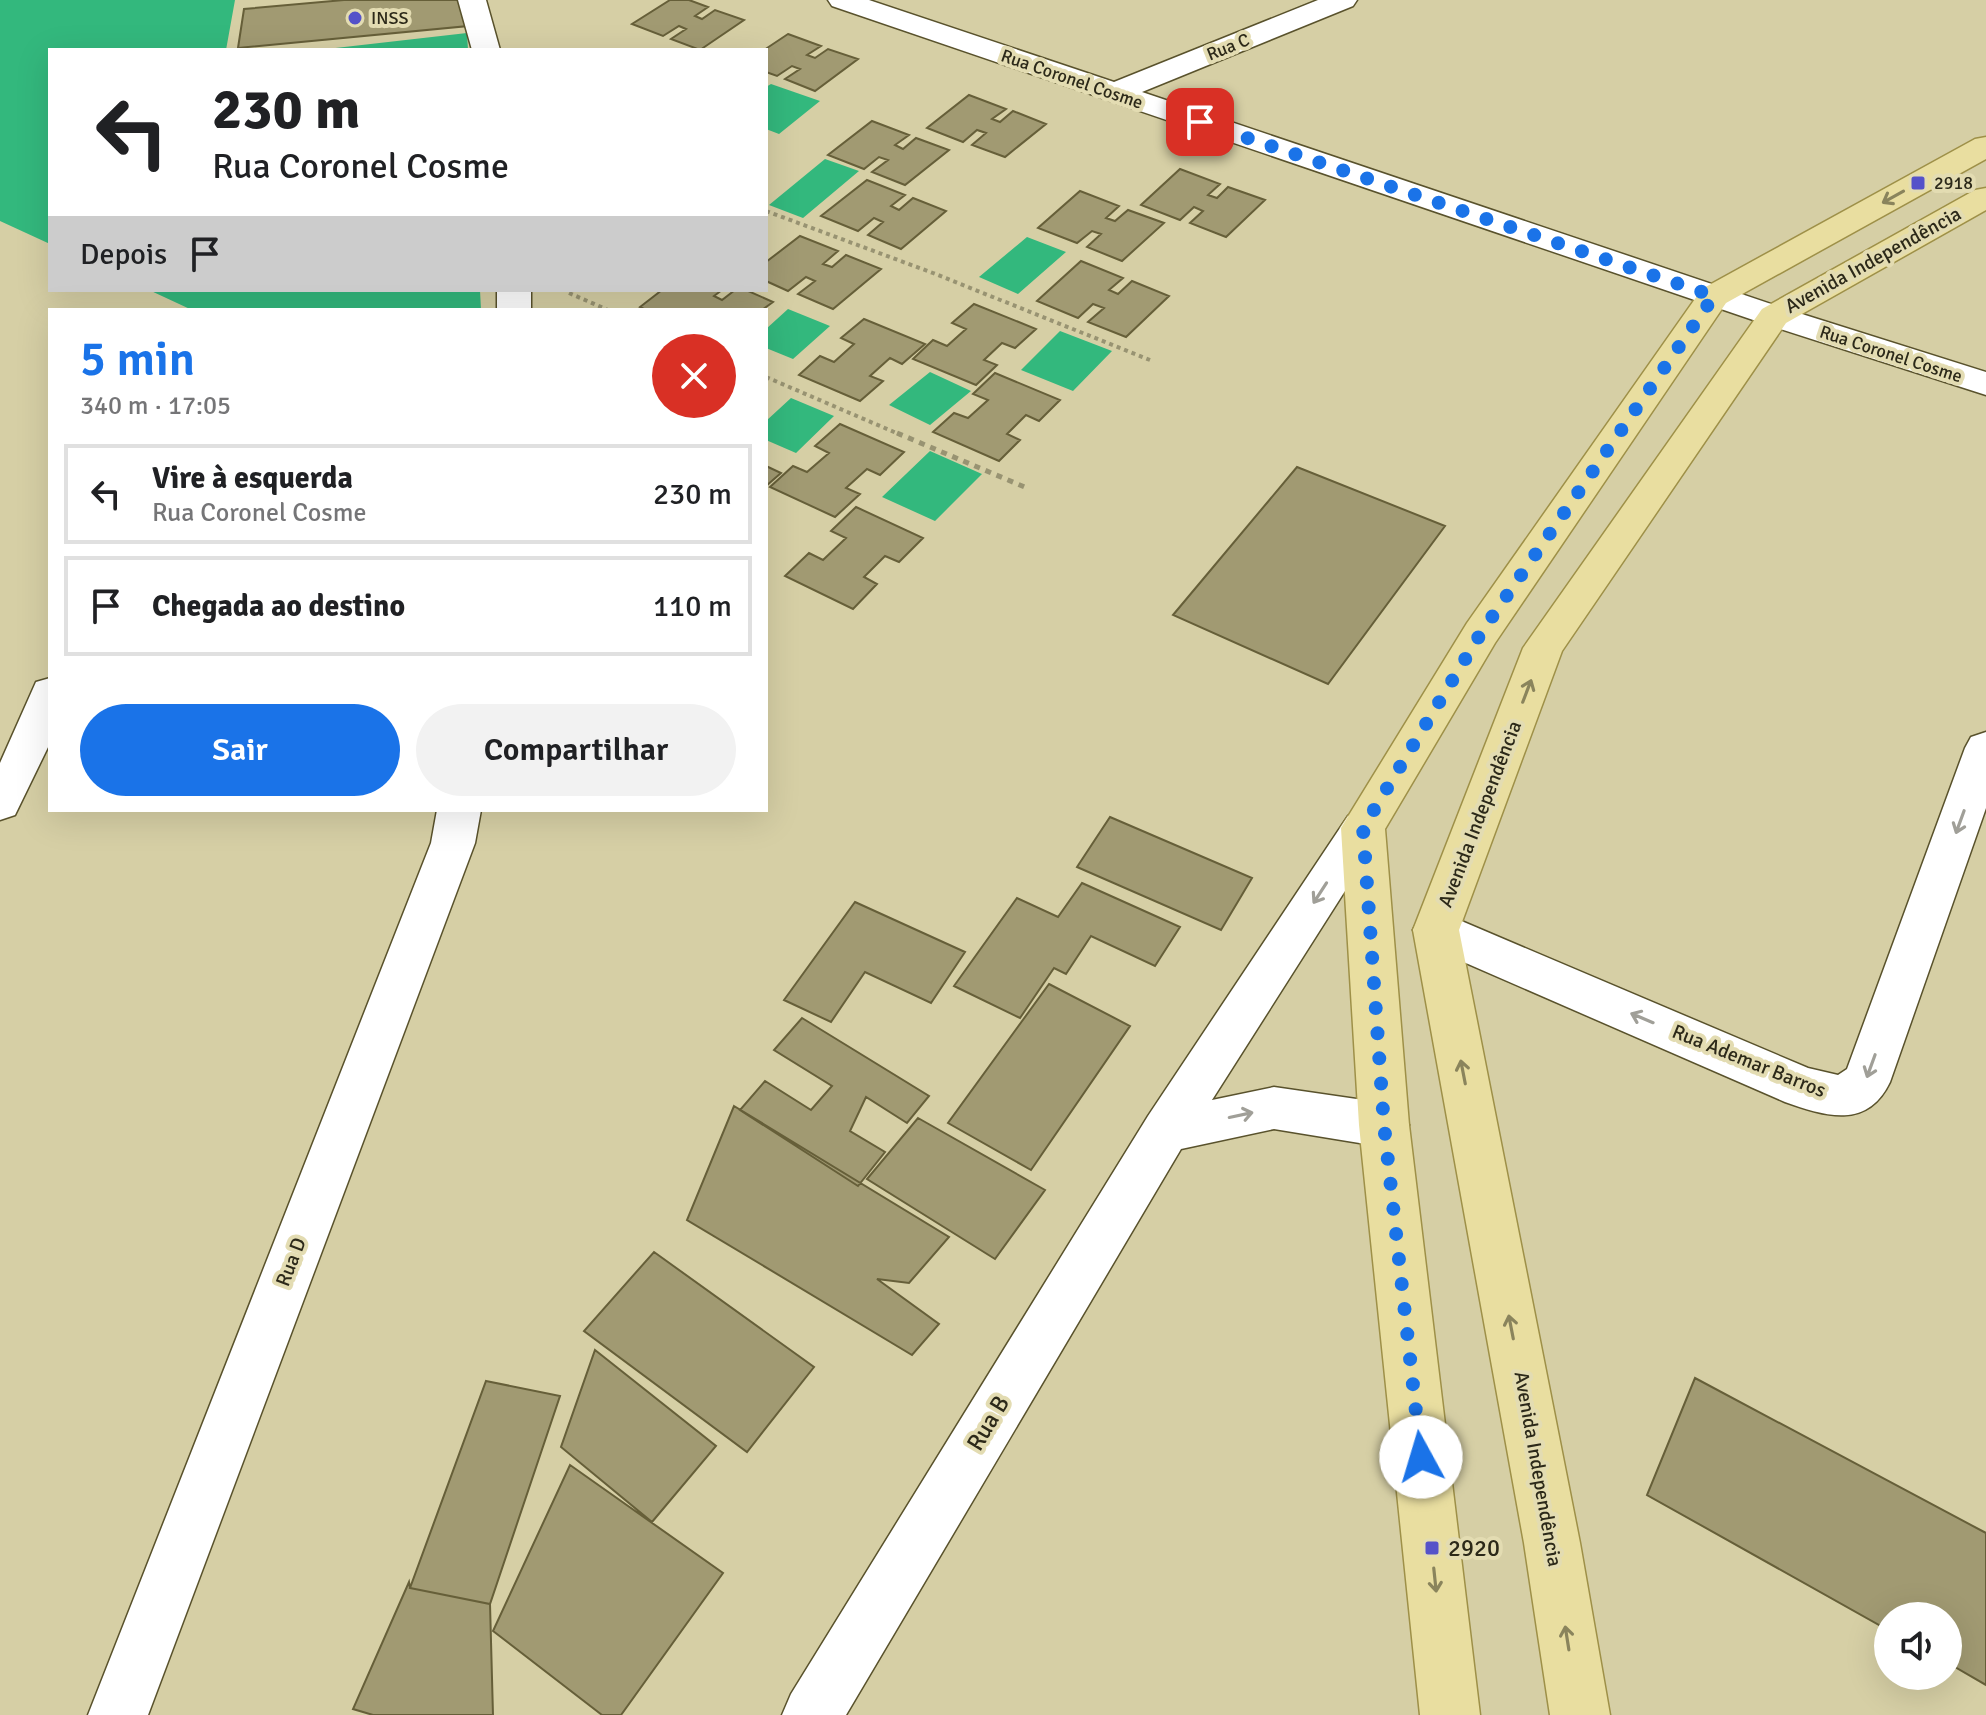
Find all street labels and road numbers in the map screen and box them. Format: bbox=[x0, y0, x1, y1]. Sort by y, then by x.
street label: Rua C bbox=[1203, 28, 1253, 65]
street label: Rua Coronel Cosme bbox=[998, 44, 1146, 114]
street label: Avenida Independência bbox=[1780, 201, 1966, 319]
street label: Rua Coronel Cosme bbox=[1817, 321, 1965, 387]
street label: Avenida Independência bbox=[1433, 717, 1527, 911]
street label: Rua Ademar Barros bbox=[1669, 1019, 1830, 1103]
street label: Rua D bbox=[270, 1234, 312, 1290]
street label: Avenida Independência bbox=[1509, 1369, 1567, 1569]
street label: Rua B bbox=[960, 1390, 1016, 1456]

